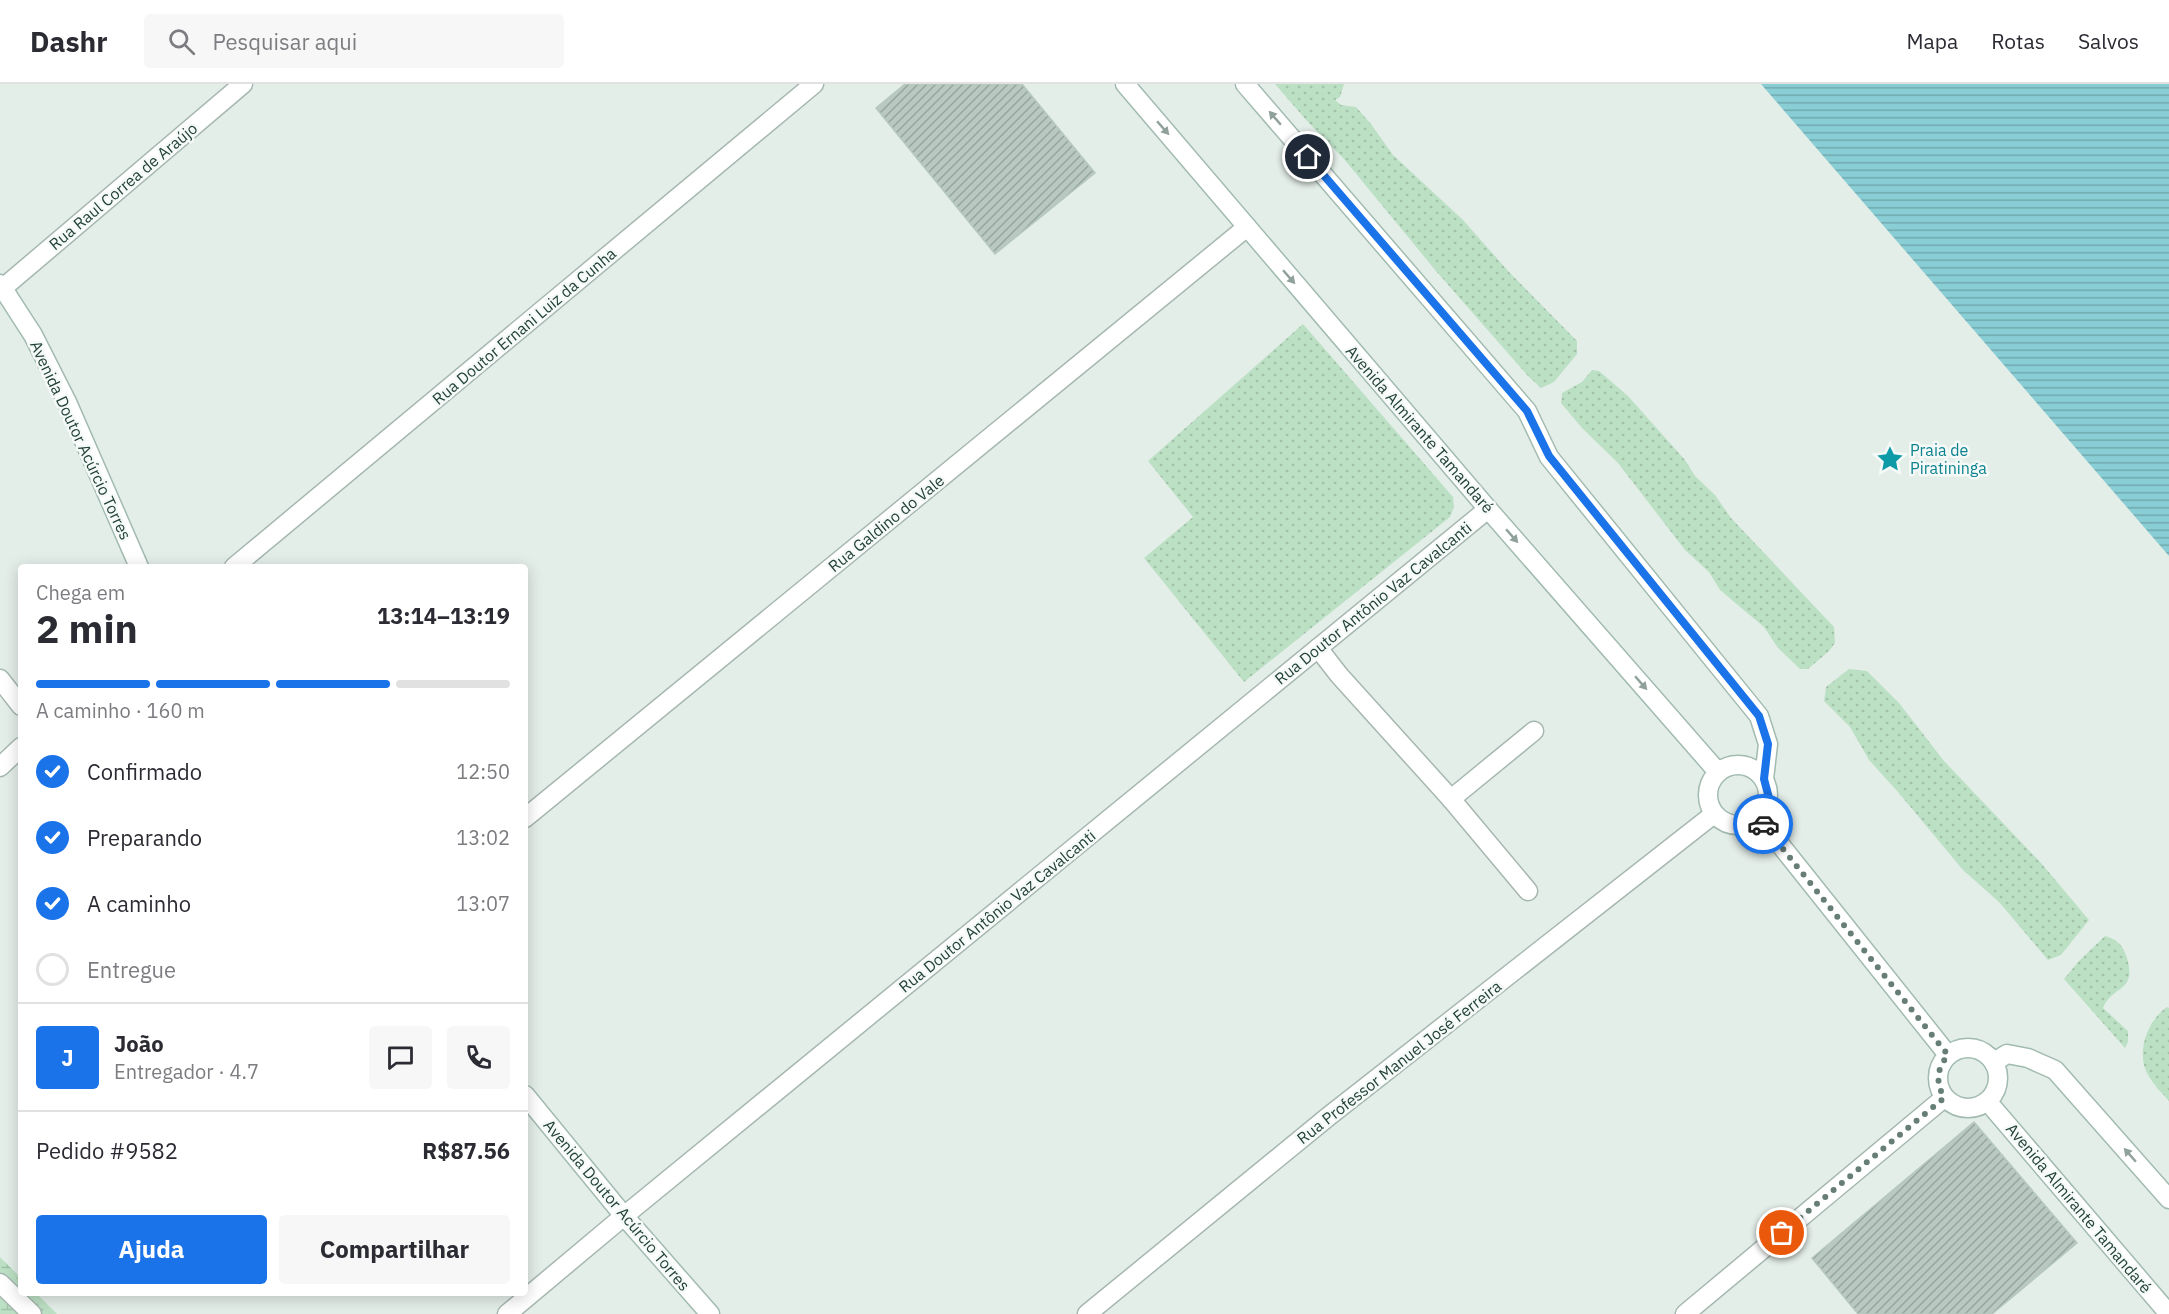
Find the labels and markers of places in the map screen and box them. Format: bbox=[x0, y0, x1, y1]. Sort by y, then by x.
pin bbox=[1282, 131, 1333, 182]
place label: Praia de Piratininga bbox=[1910, 440, 1987, 478]
place icon: Praia de Piratininga bbox=[1875, 444, 1905, 474]
pin bbox=[1756, 1207, 1807, 1258]

